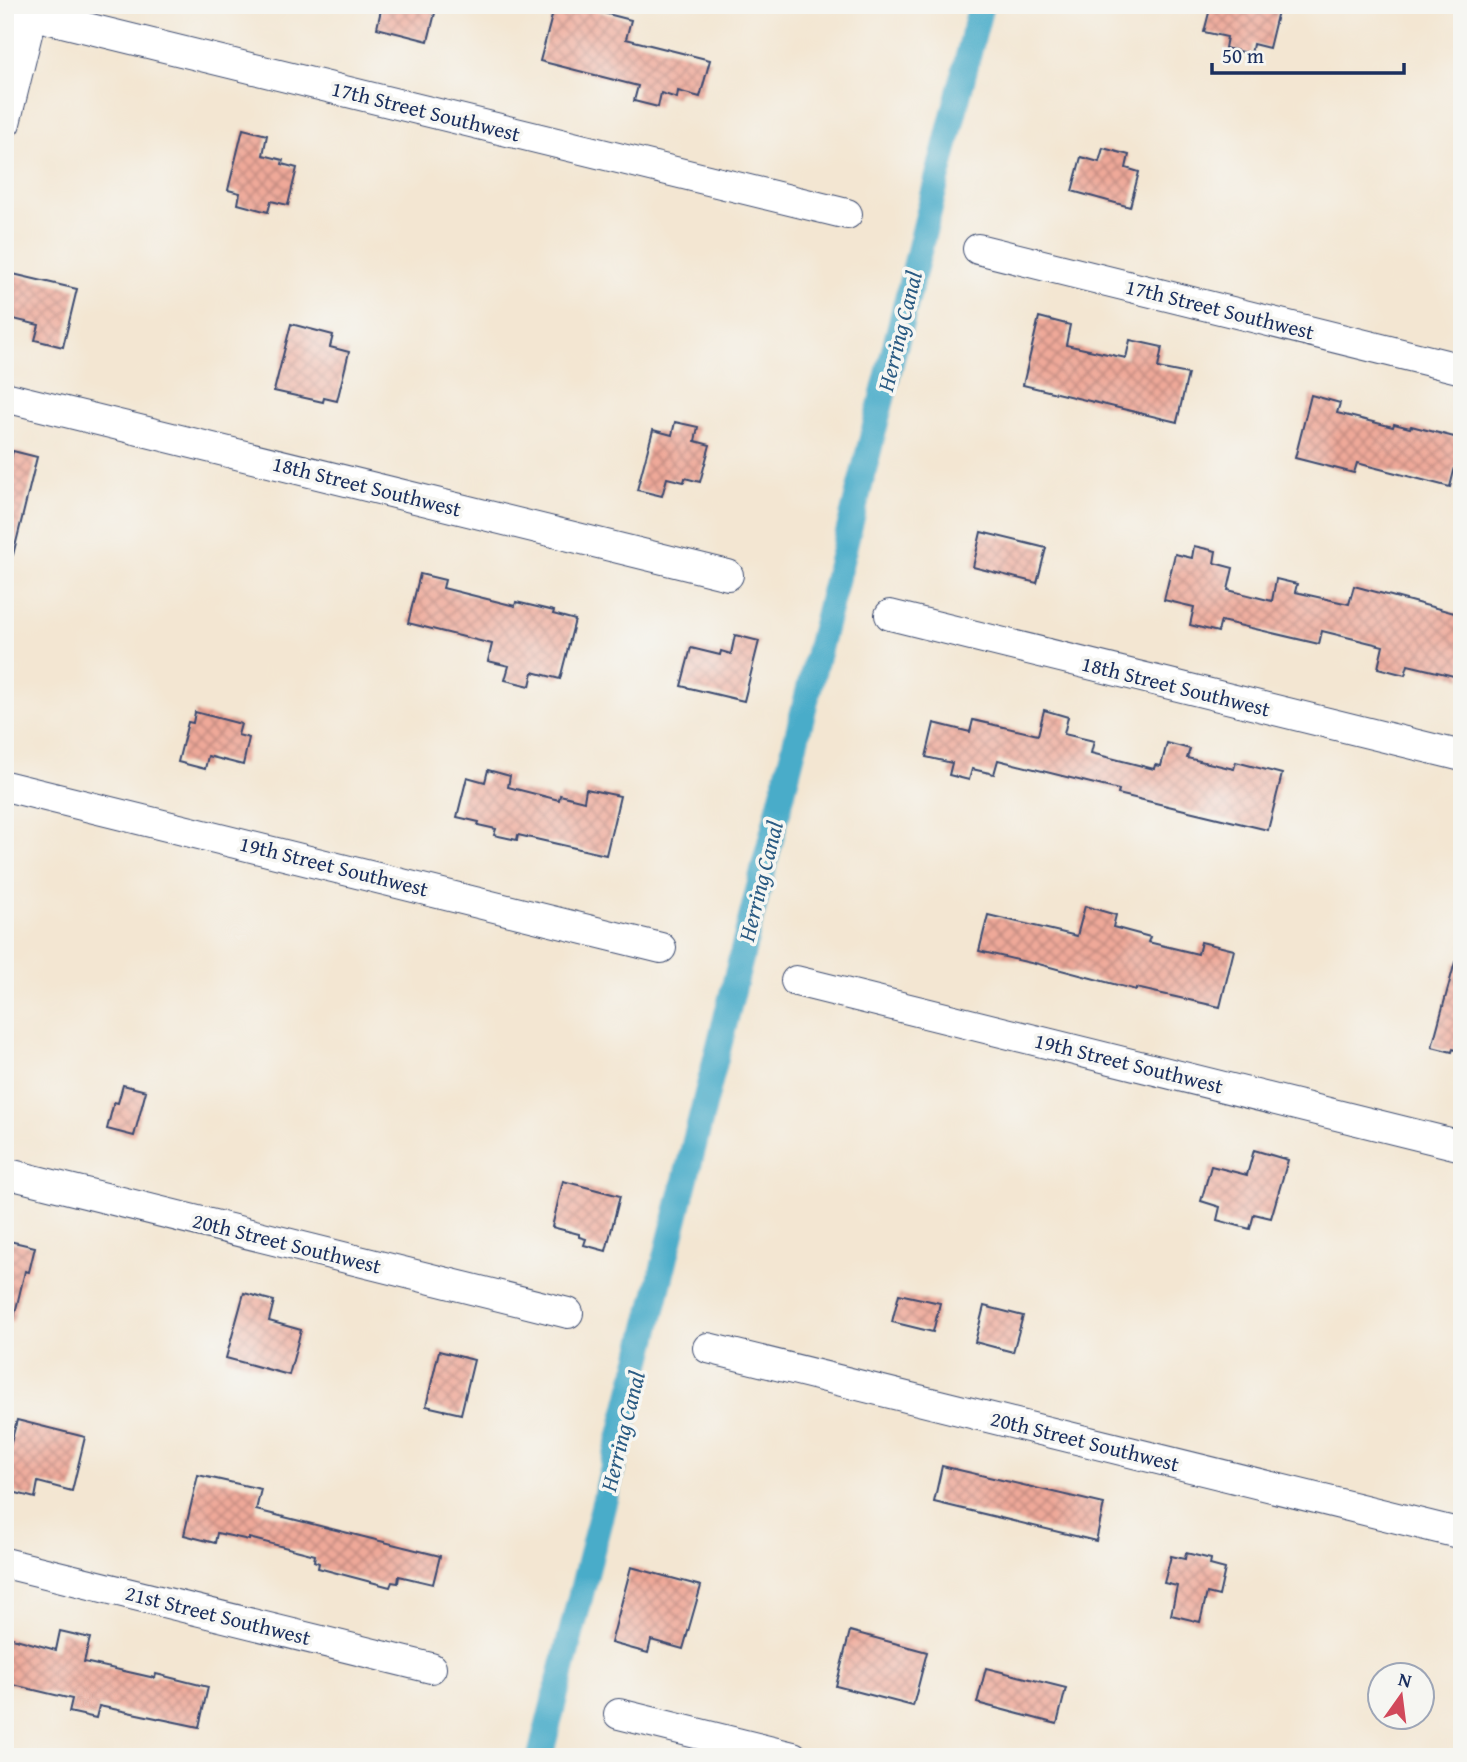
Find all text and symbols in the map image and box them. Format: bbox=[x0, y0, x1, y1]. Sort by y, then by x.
scale bar bbox=[1212, 32, 1404, 76]
text: 50 m bbox=[1222, 40, 1264, 71]
street label: 17th Street Southwest bbox=[328, 73, 524, 150]
water label: Herring Canal bbox=[868, 267, 930, 396]
street label: 17th Street Southwest bbox=[1122, 271, 1318, 348]
street label: 18th Street Southwest bbox=[269, 448, 465, 525]
street label: 18th Street Southwest bbox=[1078, 648, 1274, 725]
water label: Herring Canal bbox=[729, 817, 791, 946]
street label: 19th Street Southwest bbox=[236, 828, 432, 905]
street label: 19th Street Southwest bbox=[1031, 1025, 1227, 1102]
street label: 20th Street Southwest bbox=[189, 1205, 385, 1282]
water label: Herring Canal bbox=[591, 1367, 653, 1496]
street label: 20th Street Southwest bbox=[987, 1403, 1183, 1480]
street label: 21st Street Southwest bbox=[122, 1577, 314, 1653]
north arrow bbox=[1366, 1660, 1436, 1730]
text: N bbox=[1396, 1664, 1415, 1695]

